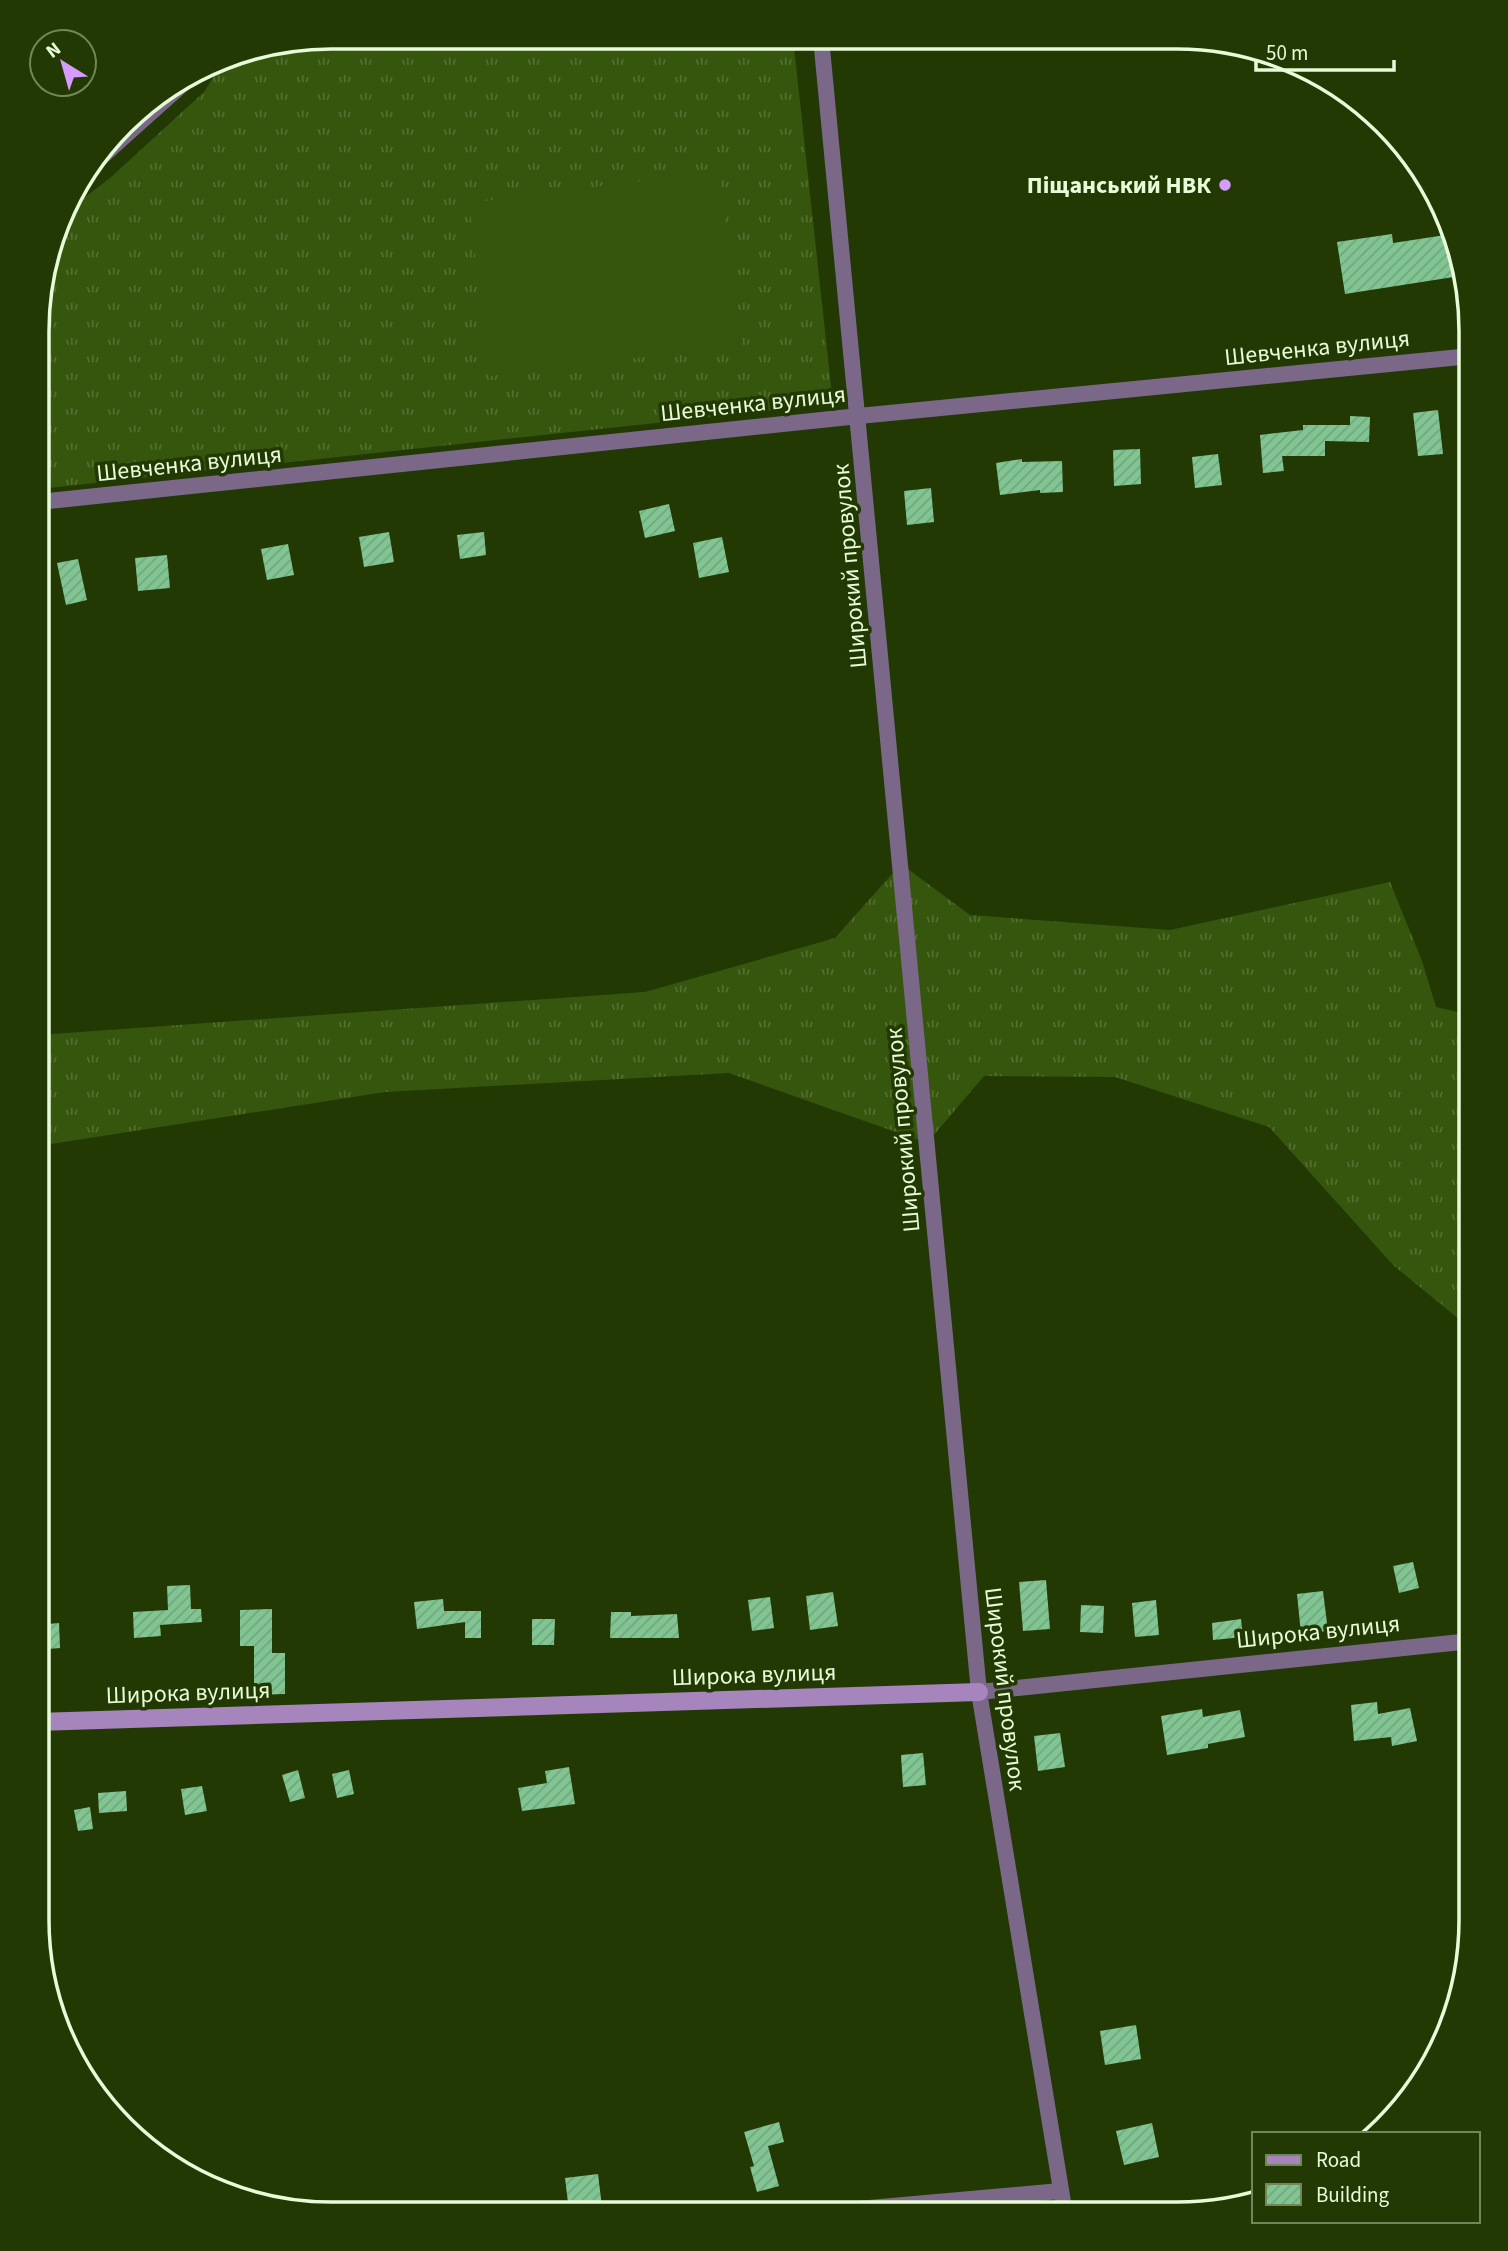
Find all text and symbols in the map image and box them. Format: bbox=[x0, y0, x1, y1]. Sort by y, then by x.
north arrow bbox=[28, 28, 98, 98]
scale bar bbox=[1256, 28, 1394, 72]
text: N bbox=[40, 36, 67, 65]
text: 50 m bbox=[1266, 38, 1308, 68]
place label: Піщанський НВК bbox=[1027, 168, 1211, 203]
marker: Піщанський НВК bbox=[1217, 177, 1233, 193]
street label: Шевченка вулиця bbox=[1223, 321, 1411, 375]
street label: Шевченка вулиця bbox=[659, 377, 847, 431]
street label: Шевченка вулиця bbox=[95, 437, 283, 491]
street label: Широкий провулок bbox=[824, 462, 876, 670]
street label: Широкий провулок bbox=[877, 1026, 929, 1234]
street label: Широкий провулок bbox=[975, 1585, 1035, 1793]
street label: Широка вулиця bbox=[1234, 1606, 1402, 1658]
street label: Широка вулиця bbox=[671, 1655, 837, 1695]
street label: Широка вулиця bbox=[105, 1673, 271, 1713]
legend bbox=[1252, 2132, 1480, 2223]
text: Road bbox=[1316, 2145, 1361, 2175]
text: Building bbox=[1316, 2180, 1390, 2210]

